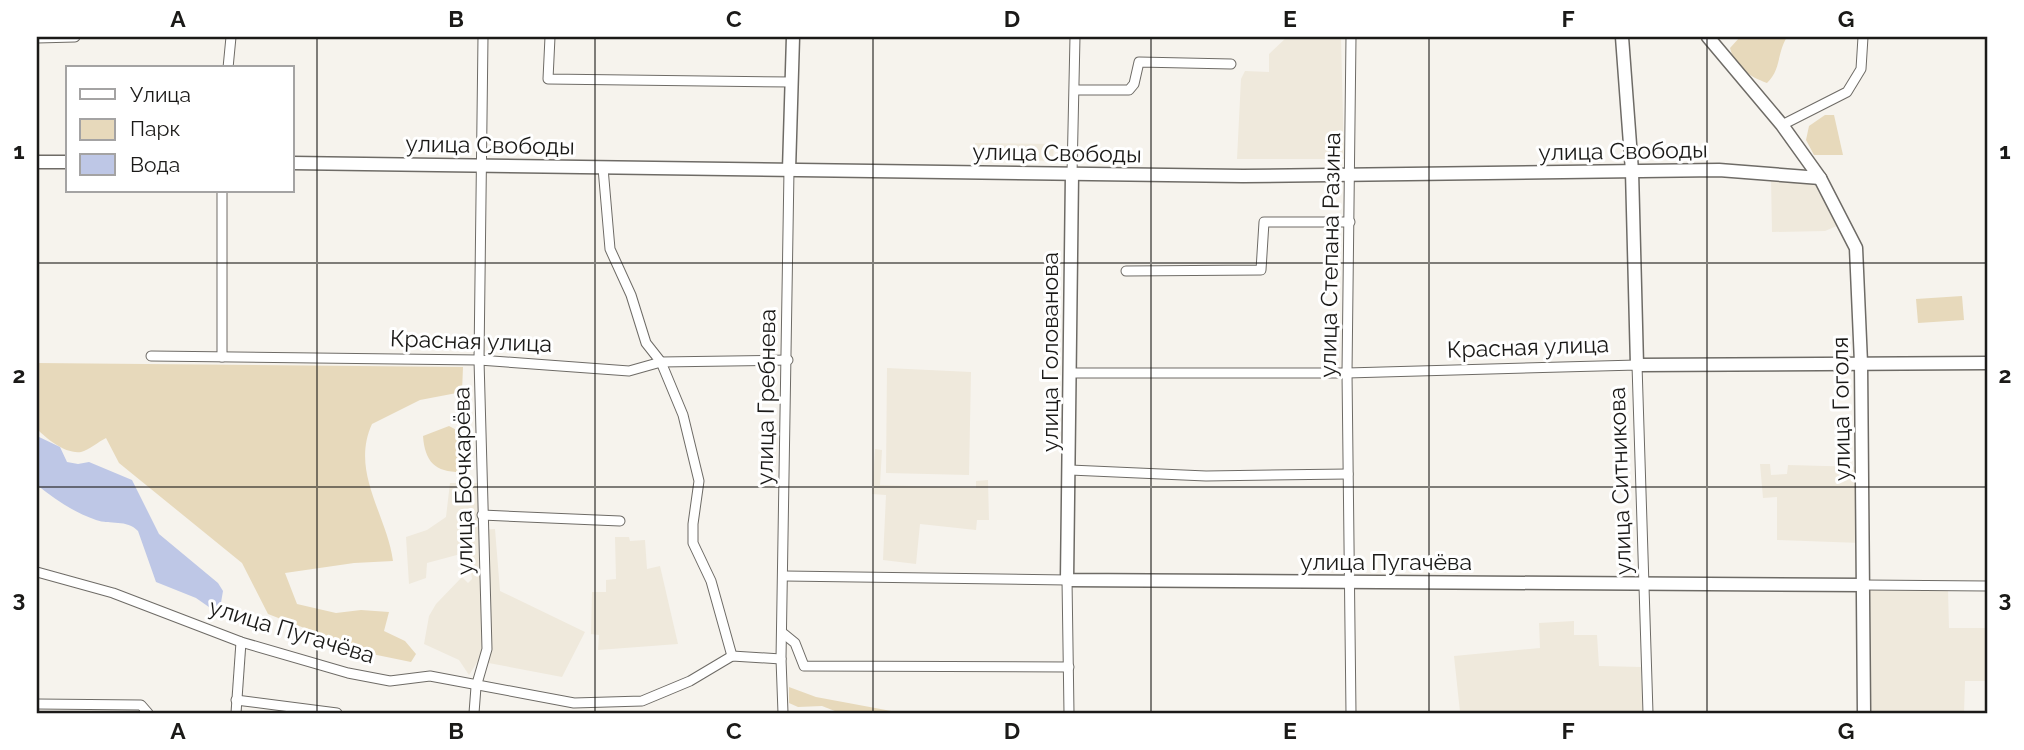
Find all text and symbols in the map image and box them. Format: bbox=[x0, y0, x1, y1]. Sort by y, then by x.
text: A bbox=[170, 5, 186, 32]
text: B bbox=[448, 5, 464, 32]
text: C bbox=[726, 5, 742, 32]
text: D bbox=[1004, 5, 1020, 32]
text: E bbox=[1283, 5, 1297, 32]
text: F bbox=[1561, 5, 1575, 32]
text: G bbox=[1838, 5, 1854, 32]
legend bbox=[66, 66, 294, 192]
text: Улица bbox=[130, 82, 191, 107]
text: Парк bbox=[130, 116, 180, 141]
street label: улица Свободы bbox=[405, 130, 575, 159]
street label: улица Степана Разина bbox=[1314, 132, 1345, 378]
street label: улица Свободы bbox=[1538, 136, 1708, 165]
text: 1 bbox=[13, 137, 25, 164]
text: 1 bbox=[1999, 137, 2011, 164]
street label: улица Свободы bbox=[972, 138, 1142, 167]
text: Вода bbox=[130, 152, 180, 177]
street label: улица Голованова bbox=[1036, 252, 1063, 452]
street label: улица Гребнева bbox=[750, 309, 781, 485]
street label: Красная улица bbox=[390, 324, 552, 357]
street label: Красная улица bbox=[1447, 330, 1609, 363]
street label: улица Гоголя bbox=[1826, 337, 1855, 481]
text: 2 bbox=[13, 361, 25, 388]
text: 2 bbox=[1999, 361, 2011, 388]
street label: улица Ситникова bbox=[1603, 386, 1636, 576]
street label: улица Бочкарёва bbox=[447, 387, 478, 575]
street label: улица Пугачёва bbox=[1300, 548, 1472, 575]
text: 3 bbox=[13, 585, 25, 612]
text: 3 bbox=[1999, 585, 2011, 612]
street label: улица Пугачёва bbox=[206, 592, 378, 669]
text: A bbox=[170, 717, 186, 744]
text: B bbox=[448, 717, 464, 744]
text: C bbox=[726, 717, 742, 744]
text: D bbox=[1004, 717, 1020, 744]
text: E bbox=[1283, 717, 1297, 744]
text: F bbox=[1561, 717, 1575, 744]
text: G bbox=[1838, 717, 1854, 744]

